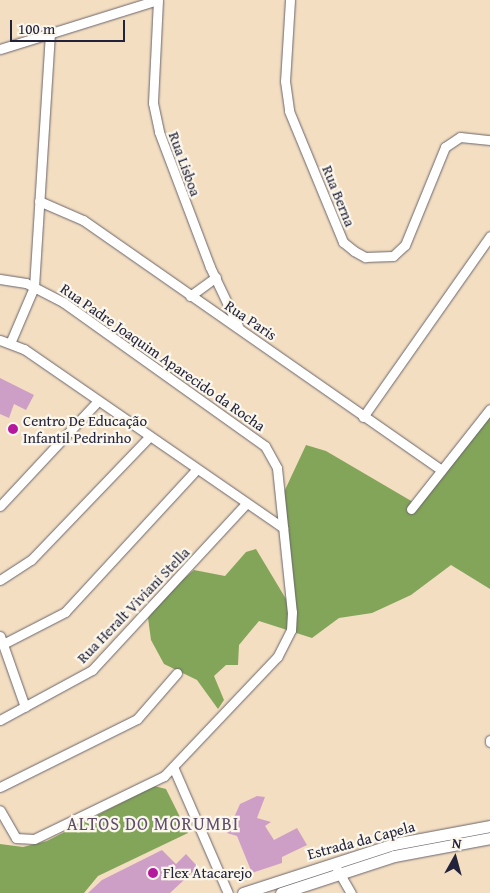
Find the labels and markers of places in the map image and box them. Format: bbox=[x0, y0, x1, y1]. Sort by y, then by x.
place label: Centro De Educação Infantil Pedrinho bbox=[23, 411, 147, 446]
marker: Centro De Educação Infantil Pedrinho bbox=[7, 423, 19, 435]
place label: Flex Atacarejo bbox=[163, 864, 252, 882]
marker: Flex Atacarejo bbox=[147, 867, 159, 879]

